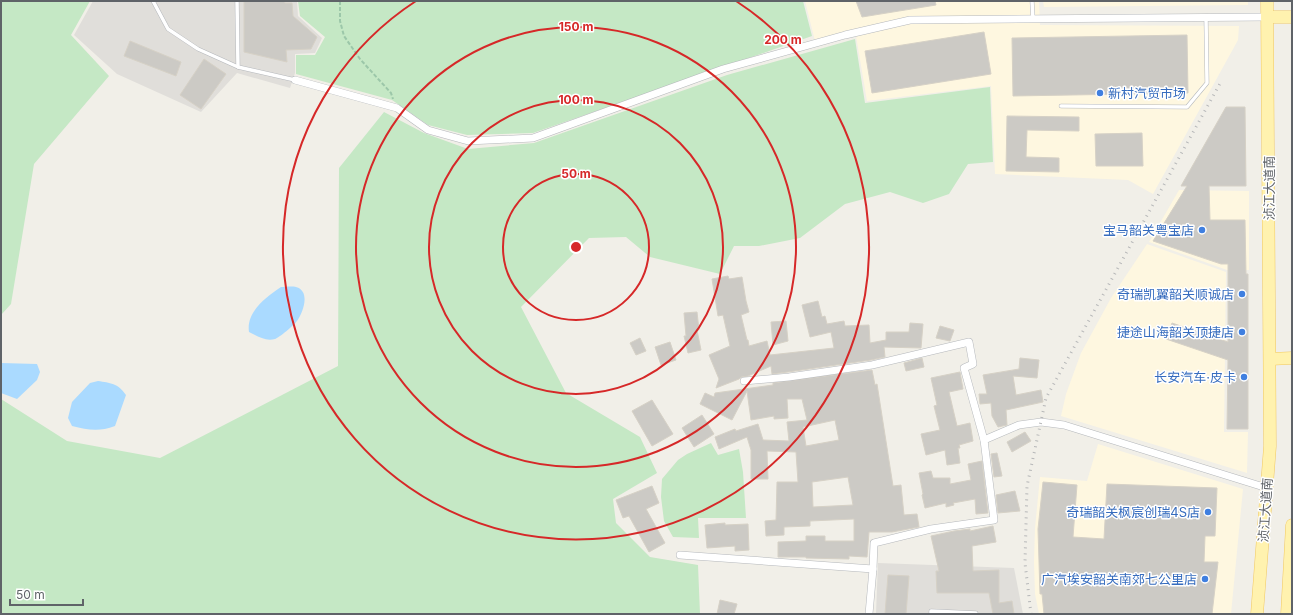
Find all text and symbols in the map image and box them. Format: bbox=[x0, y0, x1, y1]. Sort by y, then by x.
text: 150 m bbox=[559, 19, 593, 34]
text: 200 m bbox=[764, 32, 802, 47]
place label: 新村汽贸市场 bbox=[1108, 85, 1186, 101]
marker: 新村汽贸市场 bbox=[1095, 88, 1105, 98]
text: 100 m bbox=[558, 92, 594, 107]
street label: 浈江大道南 bbox=[1261, 155, 1277, 221]
text: 50 m bbox=[561, 166, 591, 181]
place label: 宝马韶关粤宝店 bbox=[1103, 222, 1194, 238]
marker: 宝马韶关粤宝店 bbox=[1197, 225, 1207, 235]
centre of rings bbox=[569, 240, 583, 254]
place label: 奇瑞凯翼韶关顺诚店 bbox=[1117, 286, 1234, 302]
marker: 奇瑞凯翼韶关顺诚店 bbox=[1237, 289, 1247, 299]
place label: 捷途山海韶关顶捷店 bbox=[1117, 324, 1234, 340]
marker: 捷途山海韶关顶捷店 bbox=[1237, 327, 1247, 337]
place label: 长安汽车·皮卡 bbox=[1154, 369, 1236, 385]
marker: 长安汽车·皮卡 bbox=[1239, 372, 1249, 382]
street label: 浈江大道南 bbox=[1255, 477, 1275, 543]
place label: 奇瑞韶关枫宸创瑞4S店 bbox=[1066, 504, 1200, 520]
marker: 奇瑞韶关枫宸创瑞4S店 bbox=[1203, 507, 1213, 517]
place label: 广汽埃安韶关南郊七公里店 bbox=[1041, 571, 1197, 587]
marker: 广汽埃安韶关南郊七公里店 bbox=[1200, 574, 1210, 584]
scale bar bbox=[10, 581, 83, 607]
text: 50 m bbox=[16, 587, 45, 602]

